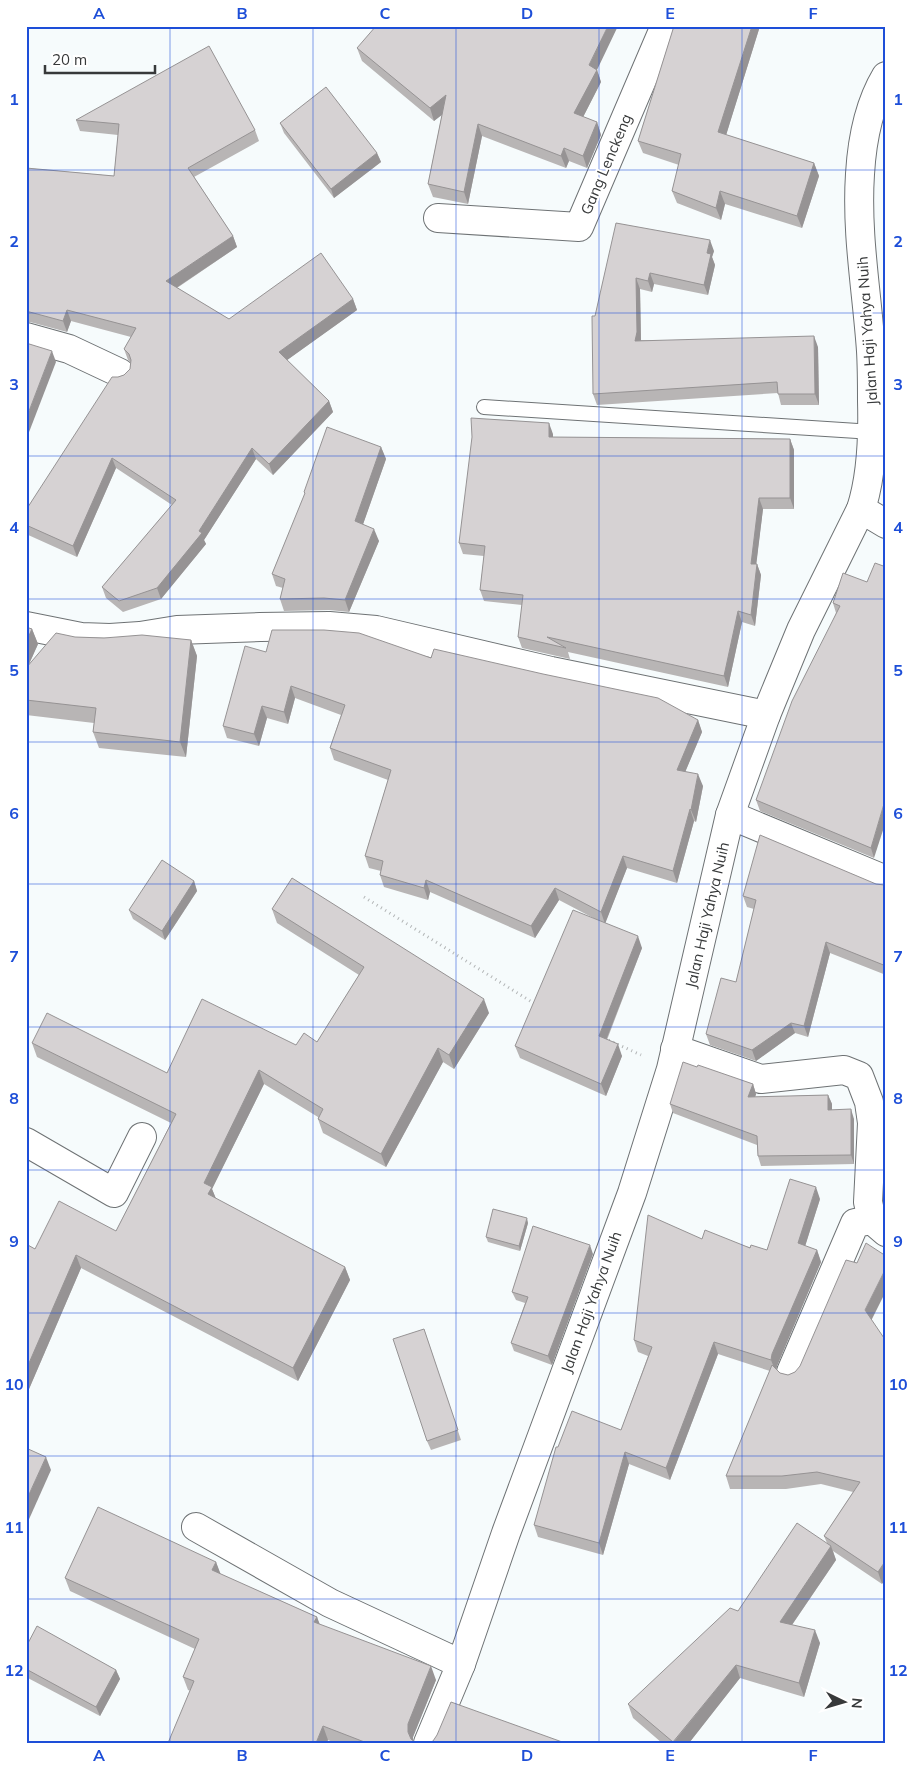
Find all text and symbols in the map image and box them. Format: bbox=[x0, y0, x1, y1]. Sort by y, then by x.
text: A bbox=[93, 3, 105, 23]
text: B bbox=[236, 3, 248, 23]
text: C bbox=[380, 3, 391, 23]
text: D bbox=[521, 3, 533, 23]
text: E bbox=[665, 3, 675, 23]
text: F bbox=[808, 3, 818, 23]
scale bar bbox=[45, 42, 155, 74]
text: 20 m bbox=[52, 50, 87, 69]
text: 1 bbox=[9, 89, 19, 109]
text: 1 bbox=[893, 89, 903, 109]
street label: Gang Lenckeng bbox=[576, 111, 636, 217]
text: 2 bbox=[9, 231, 19, 251]
text: 2 bbox=[893, 231, 903, 251]
street label: Jalan Haji Yahya Nuih bbox=[852, 256, 882, 406]
text: 3 bbox=[9, 374, 19, 394]
text: 3 bbox=[893, 374, 903, 394]
text: 4 bbox=[9, 517, 19, 537]
text: 4 bbox=[893, 517, 903, 537]
text: 5 bbox=[9, 660, 19, 680]
text: 5 bbox=[893, 660, 903, 680]
text: 6 bbox=[9, 803, 19, 823]
text: 6 bbox=[893, 803, 903, 823]
street label: Jalan Haji Yahya Nuih bbox=[681, 840, 733, 990]
text: 7 bbox=[9, 946, 19, 966]
text: 7 bbox=[893, 946, 903, 966]
text: 8 bbox=[9, 1088, 19, 1108]
text: 8 bbox=[893, 1088, 903, 1108]
street label: Jalan Haji Yahya Nuih bbox=[557, 1229, 625, 1375]
text: 9 bbox=[9, 1231, 19, 1251]
text: 9 bbox=[893, 1231, 903, 1251]
text: 10 bbox=[4, 1374, 24, 1394]
text: 10 bbox=[888, 1374, 908, 1394]
text: 11 bbox=[4, 1517, 24, 1537]
text: 11 bbox=[888, 1517, 908, 1537]
text: 12 bbox=[4, 1660, 24, 1680]
text: 12 bbox=[888, 1660, 908, 1680]
north arrow bbox=[820, 1676, 870, 1726]
text: N bbox=[848, 1697, 866, 1709]
text: A bbox=[93, 1745, 105, 1765]
text: B bbox=[236, 1745, 248, 1765]
text: C bbox=[380, 1745, 391, 1765]
text: D bbox=[521, 1745, 533, 1765]
text: E bbox=[665, 1745, 675, 1765]
text: F bbox=[808, 1745, 818, 1765]

